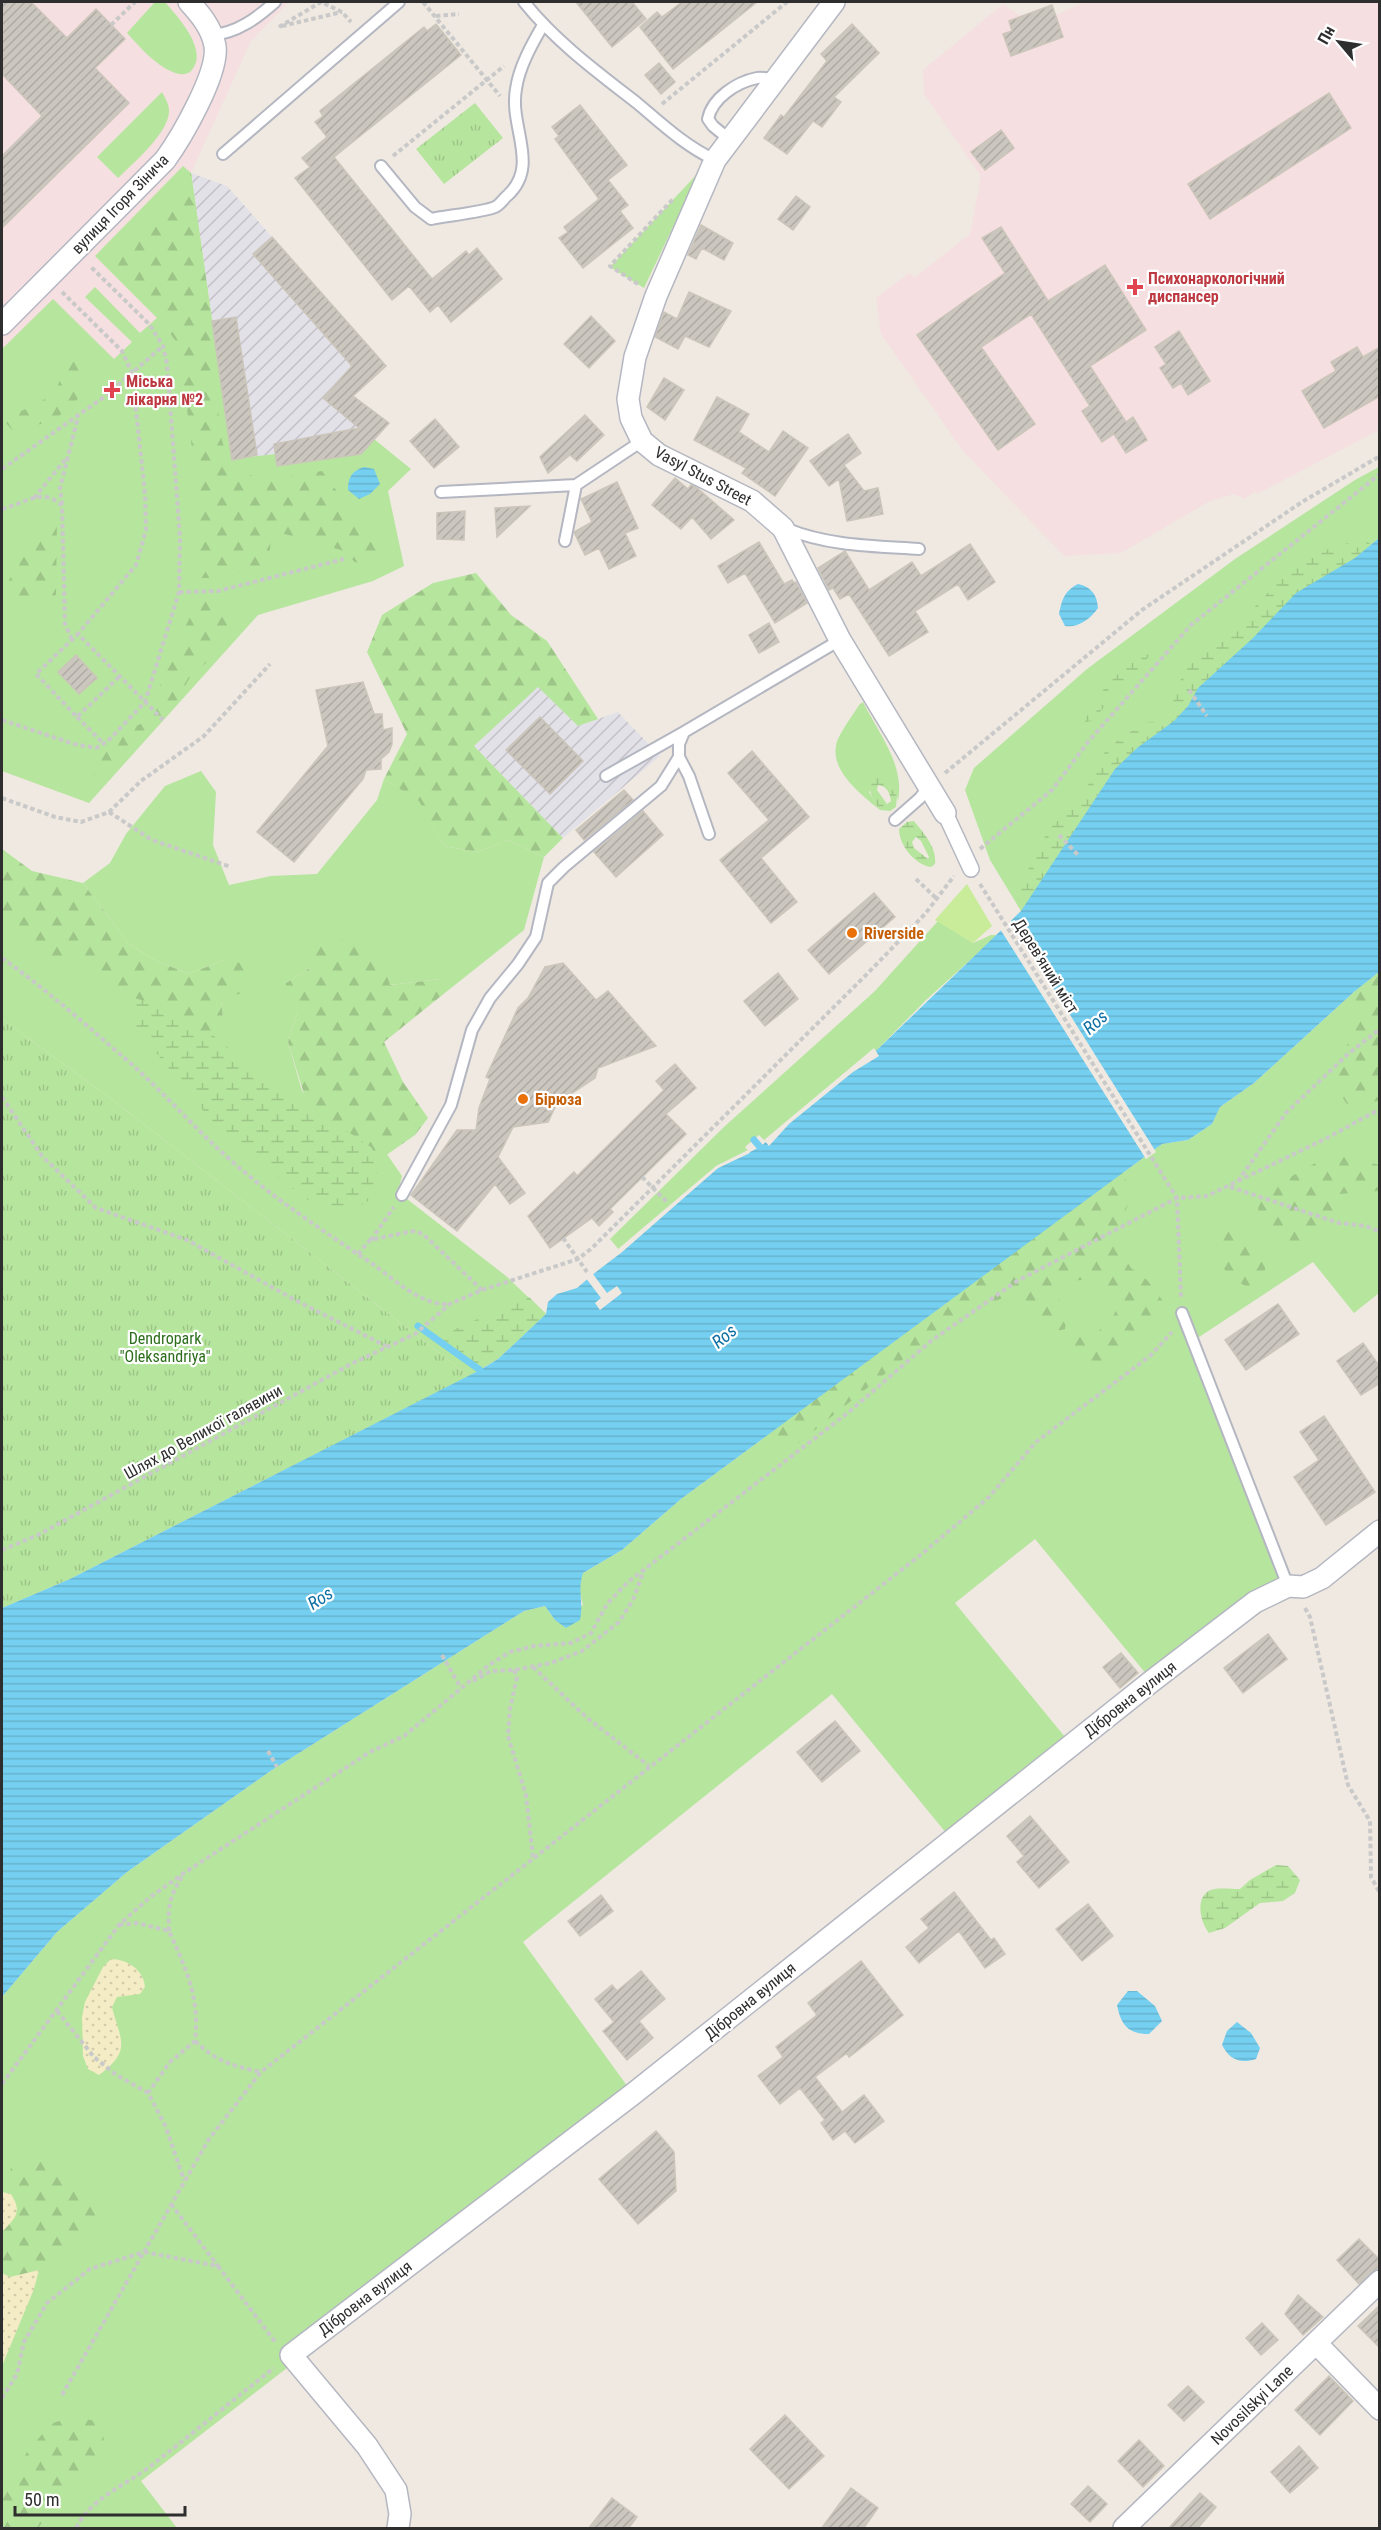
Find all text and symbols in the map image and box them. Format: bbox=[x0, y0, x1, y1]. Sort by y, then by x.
north arrow bbox=[1309, 12, 1369, 72]
text: Пн bbox=[1314, 23, 1339, 47]
street label: вулиця Ігоря Зінича bbox=[68, 150, 172, 258]
place label: Психонаркологічний диспансер bbox=[1148, 269, 1285, 306]
marker: Психонаркологічний диспансер bbox=[1126, 278, 1144, 296]
place label: Міська лікарня №2 bbox=[126, 372, 203, 409]
marker: Міська лікарня №2 bbox=[103, 381, 121, 399]
street label: Vasyl Stus Street bbox=[651, 443, 755, 510]
street label: Дерев'яний міст bbox=[1009, 915, 1083, 1017]
place label: Riverside bbox=[864, 924, 924, 943]
marker: Riverside bbox=[845, 926, 859, 940]
water label: Ros bbox=[1078, 1006, 1112, 1038]
place label: Бірюза bbox=[535, 1090, 582, 1109]
marker: Бірюза bbox=[516, 1092, 530, 1106]
water label: Ros bbox=[707, 1320, 741, 1352]
park label: Dendropark "Oleksandriya" bbox=[119, 1329, 211, 1366]
street label: Шлях до Великої галявини bbox=[121, 1381, 285, 1483]
water label: Ros bbox=[303, 1582, 337, 1614]
street label: Дібровна вулиця bbox=[1080, 1657, 1180, 1741]
street label: Дібровна вулиця bbox=[700, 1958, 800, 2044]
street label: Дібровна вулиця bbox=[315, 2257, 415, 2339]
street label: Novosilskyi Lane bbox=[1207, 2361, 1297, 2449]
scale bar bbox=[15, 2479, 184, 2517]
text: 50 m bbox=[24, 2489, 59, 2510]

